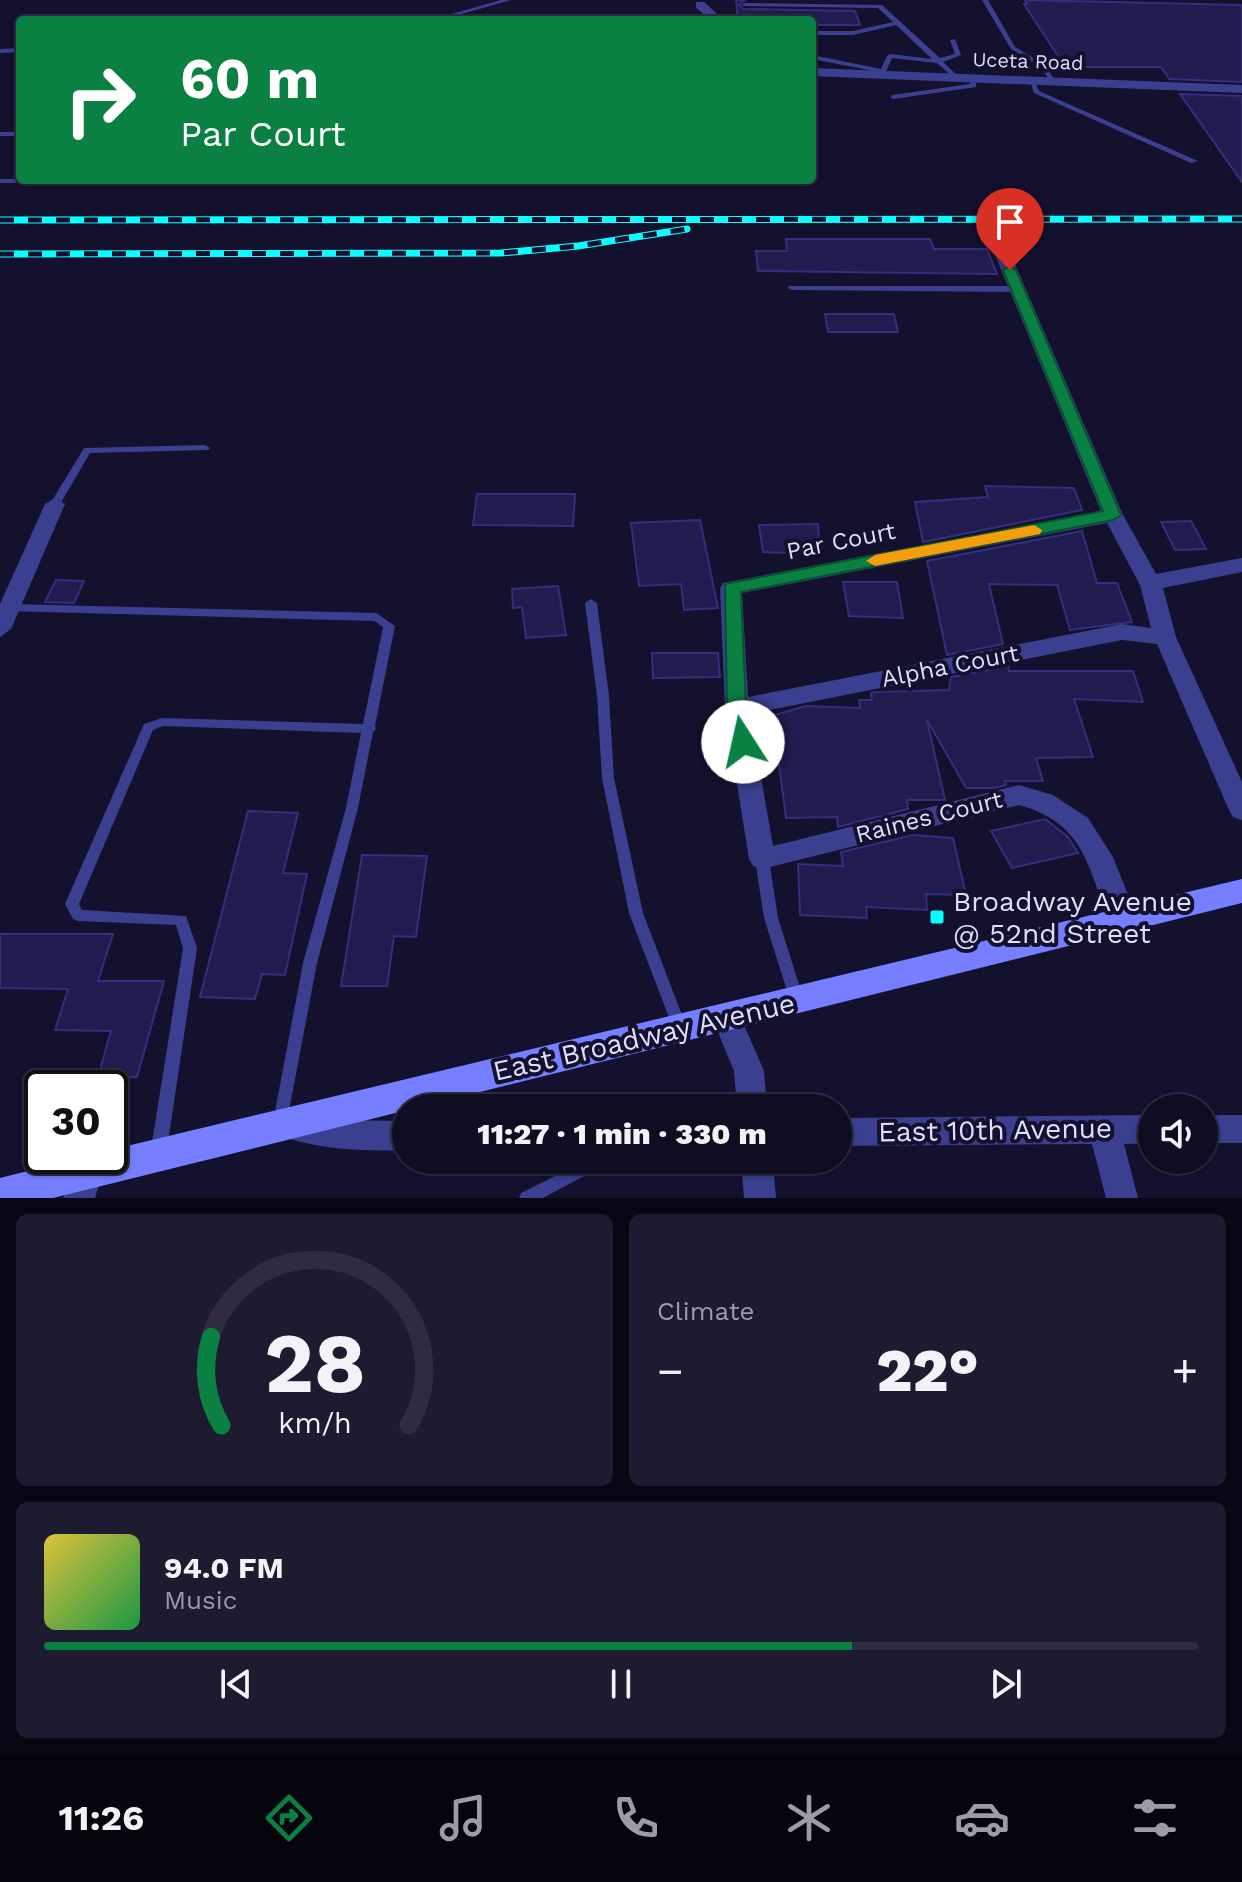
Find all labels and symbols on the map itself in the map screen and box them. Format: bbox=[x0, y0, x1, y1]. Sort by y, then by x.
street label: Uceta Road bbox=[972, 47, 1084, 75]
pin bbox=[976, 188, 1044, 270]
street label: Par Court bbox=[784, 517, 898, 565]
street label: Alpha Court bbox=[879, 639, 1021, 693]
position arrow bbox=[701, 700, 785, 784]
street label: Raines Court bbox=[853, 785, 1005, 849]
place label: Broadway Avenue @ 52nd Street bbox=[953, 885, 1192, 950]
marker: Broadway Avenue @ 52nd Street bbox=[928, 908, 946, 926]
street label: East Broadway Avenue bbox=[490, 986, 798, 1088]
speed limit sign: 30 bbox=[24, 1070, 128, 1174]
street label: East 10th Avenue bbox=[878, 1111, 1112, 1149]

